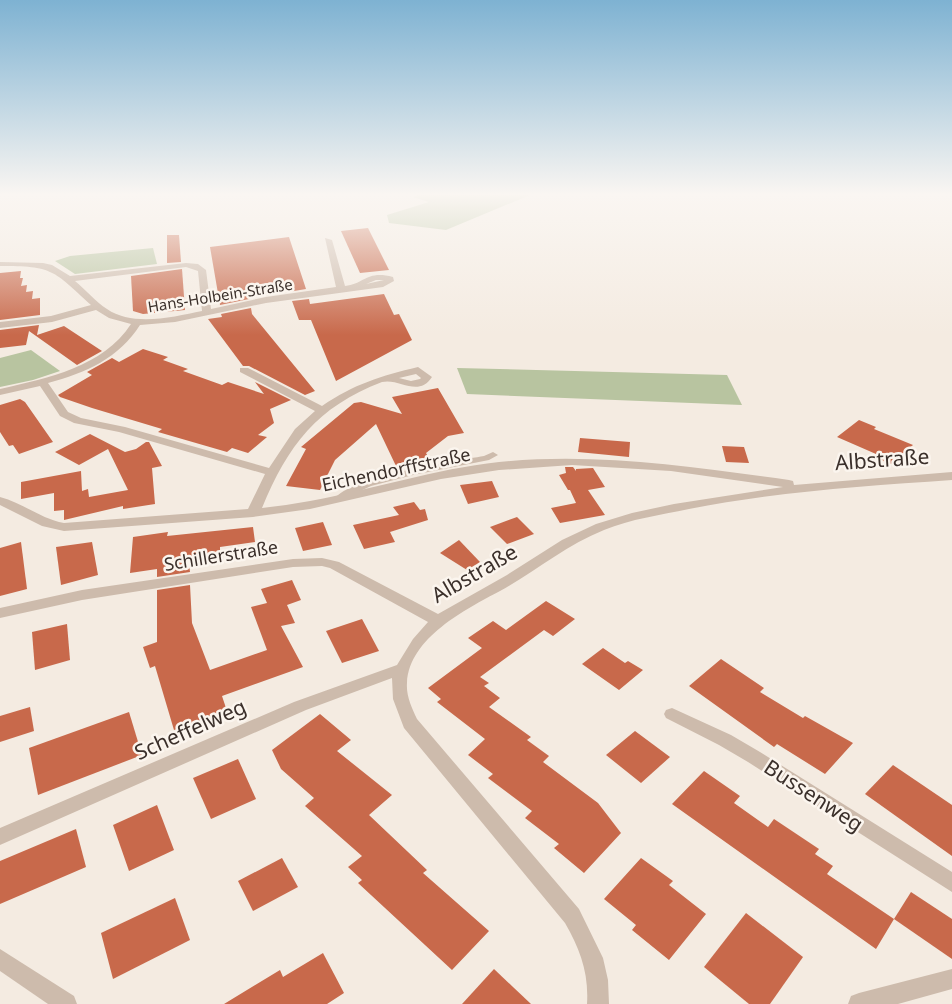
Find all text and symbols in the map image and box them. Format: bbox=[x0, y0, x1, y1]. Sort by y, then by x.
street label: Hans-Holbein-Straße bbox=[146, 274, 294, 316]
street label: Eichendorffstraße bbox=[320, 442, 472, 496]
street label: Albstraße bbox=[834, 442, 930, 476]
street label: Schillerstraße bbox=[162, 534, 280, 576]
street label: Albstraße bbox=[426, 537, 522, 609]
street label: Scheffelweg bbox=[130, 692, 250, 766]
street label: Bussenweg bbox=[759, 753, 869, 837]

